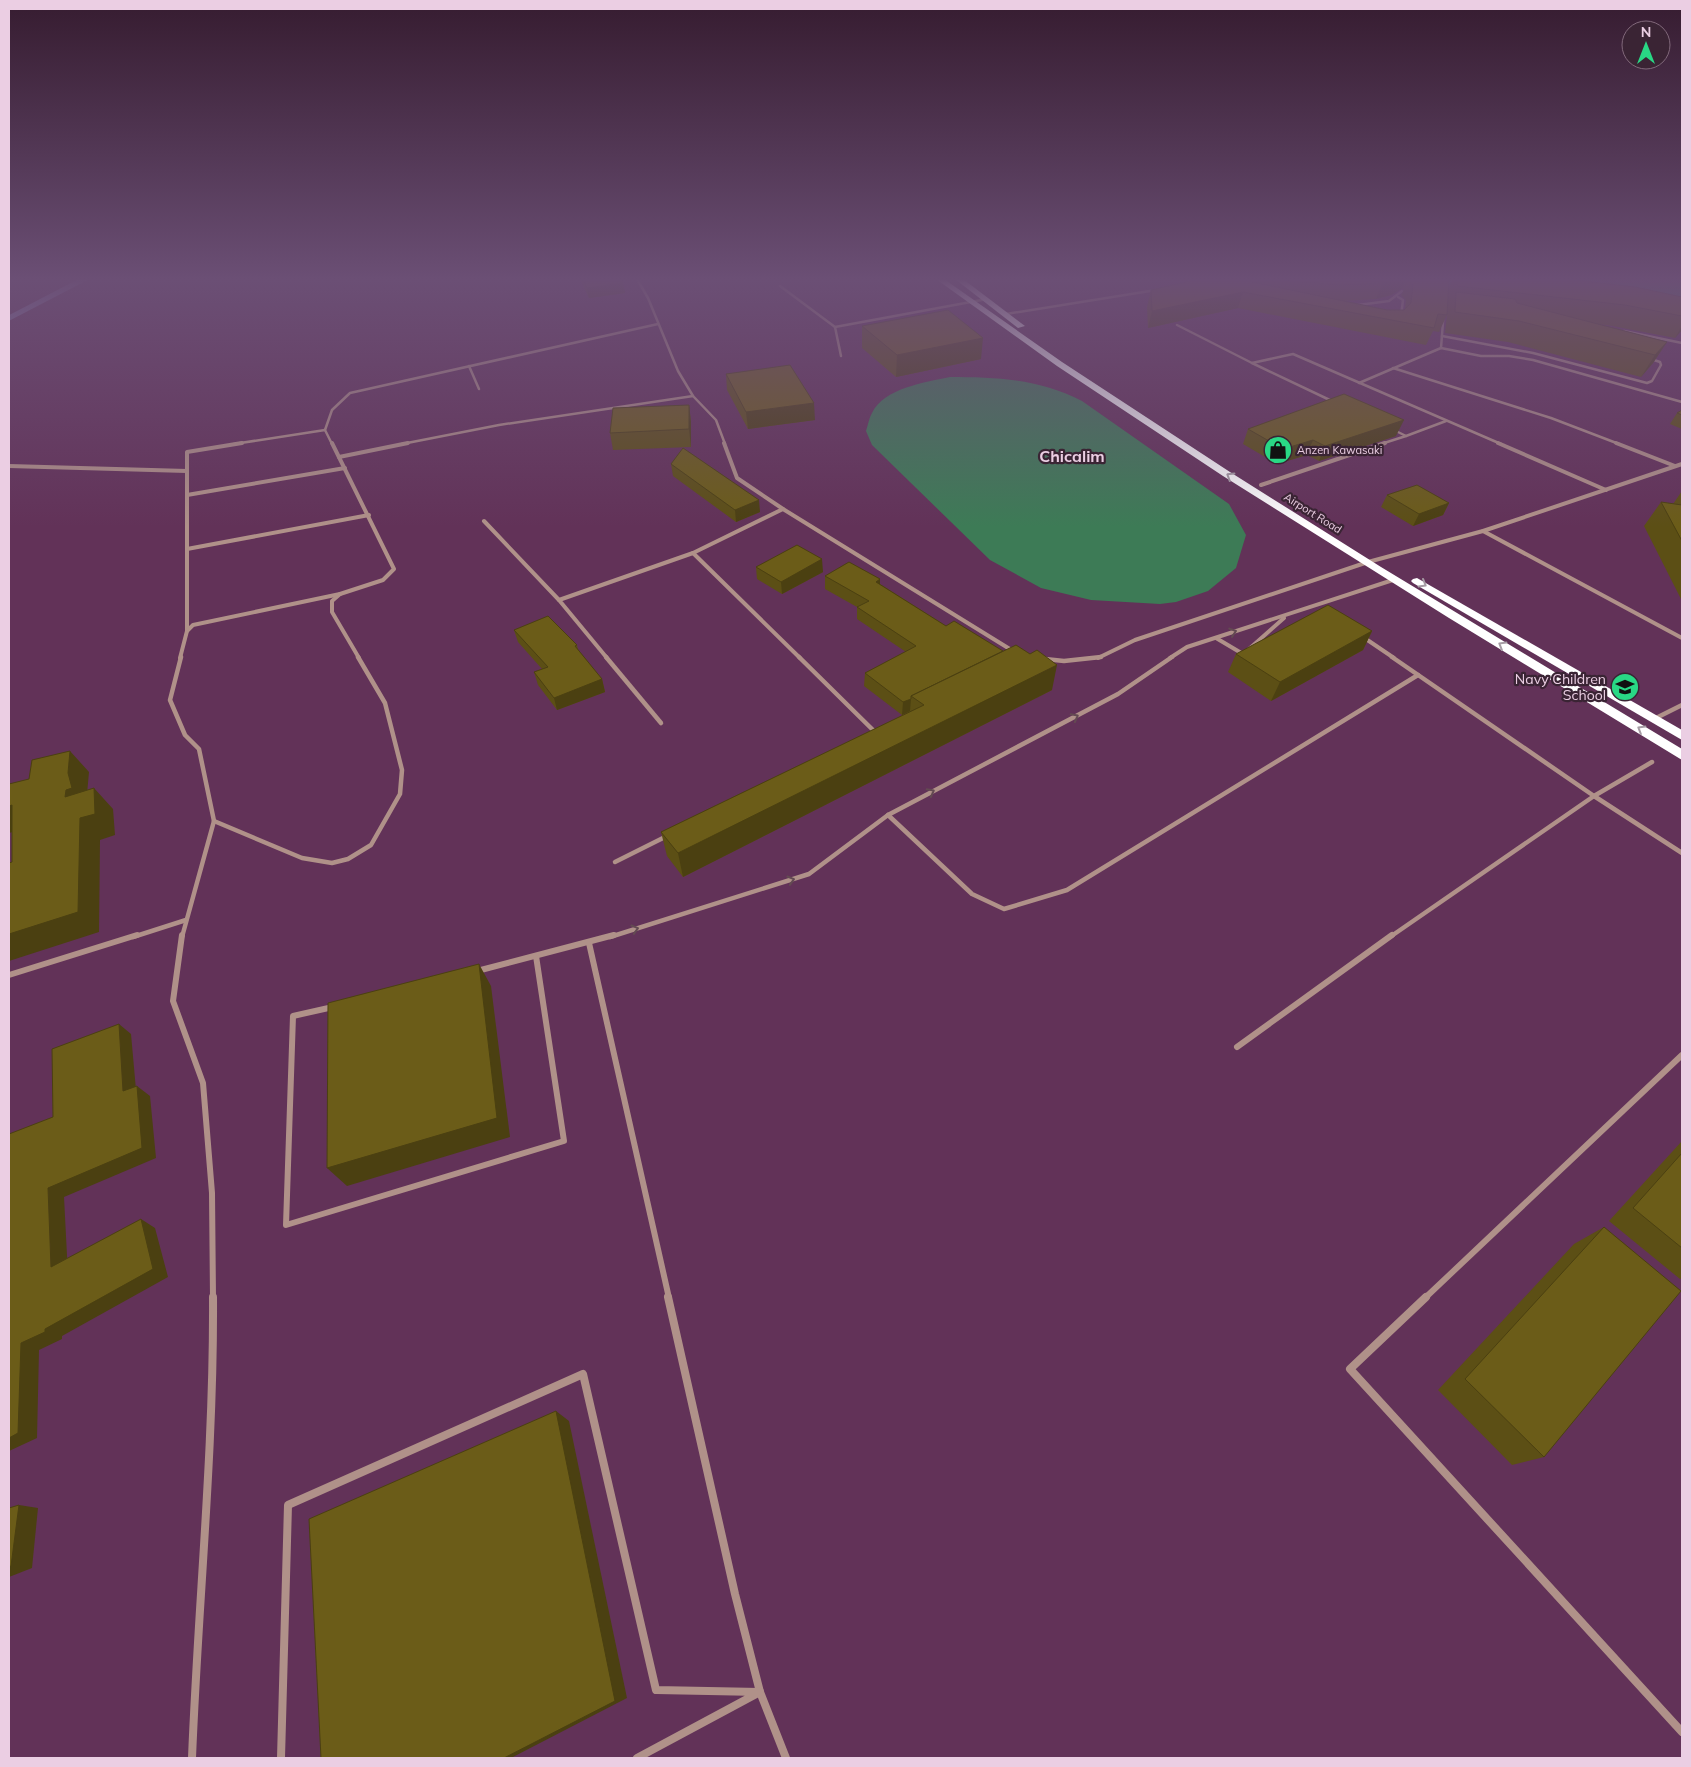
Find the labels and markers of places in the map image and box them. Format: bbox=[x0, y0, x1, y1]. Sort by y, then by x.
shop icon: Anzen Kawasaki bbox=[1263, 435, 1293, 465]
place label: Anzen Kawasaki bbox=[1297, 443, 1382, 457]
place label: Navy Children School bbox=[1515, 670, 1606, 704]
school or university icon: Navy Children School bbox=[1610, 672, 1640, 702]

